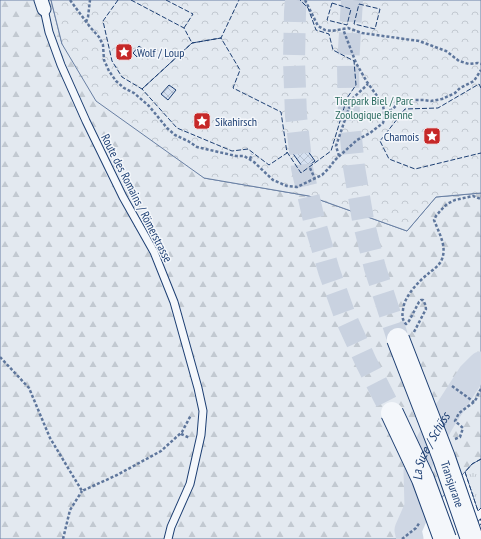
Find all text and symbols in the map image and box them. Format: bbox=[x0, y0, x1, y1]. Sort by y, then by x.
place icon: Wolf / Loup bbox=[114, 42, 134, 62]
place label: Wolf / Loup bbox=[137, 45, 184, 60]
park label: Tierpark Biel / Parc Zoologique Bienne bbox=[335, 93, 414, 122]
place icon: Sikahirsch bbox=[192, 111, 212, 131]
place label: Sikahirsch bbox=[215, 114, 257, 129]
place icon: Chamois bbox=[422, 126, 442, 146]
place label: Chamois bbox=[384, 129, 419, 144]
street label: Route des Romains / Römerstrasse bbox=[98, 131, 176, 265]
water label: La Suze / Schüss bbox=[408, 408, 454, 481]
street label: Transjurane bbox=[438, 459, 468, 509]

